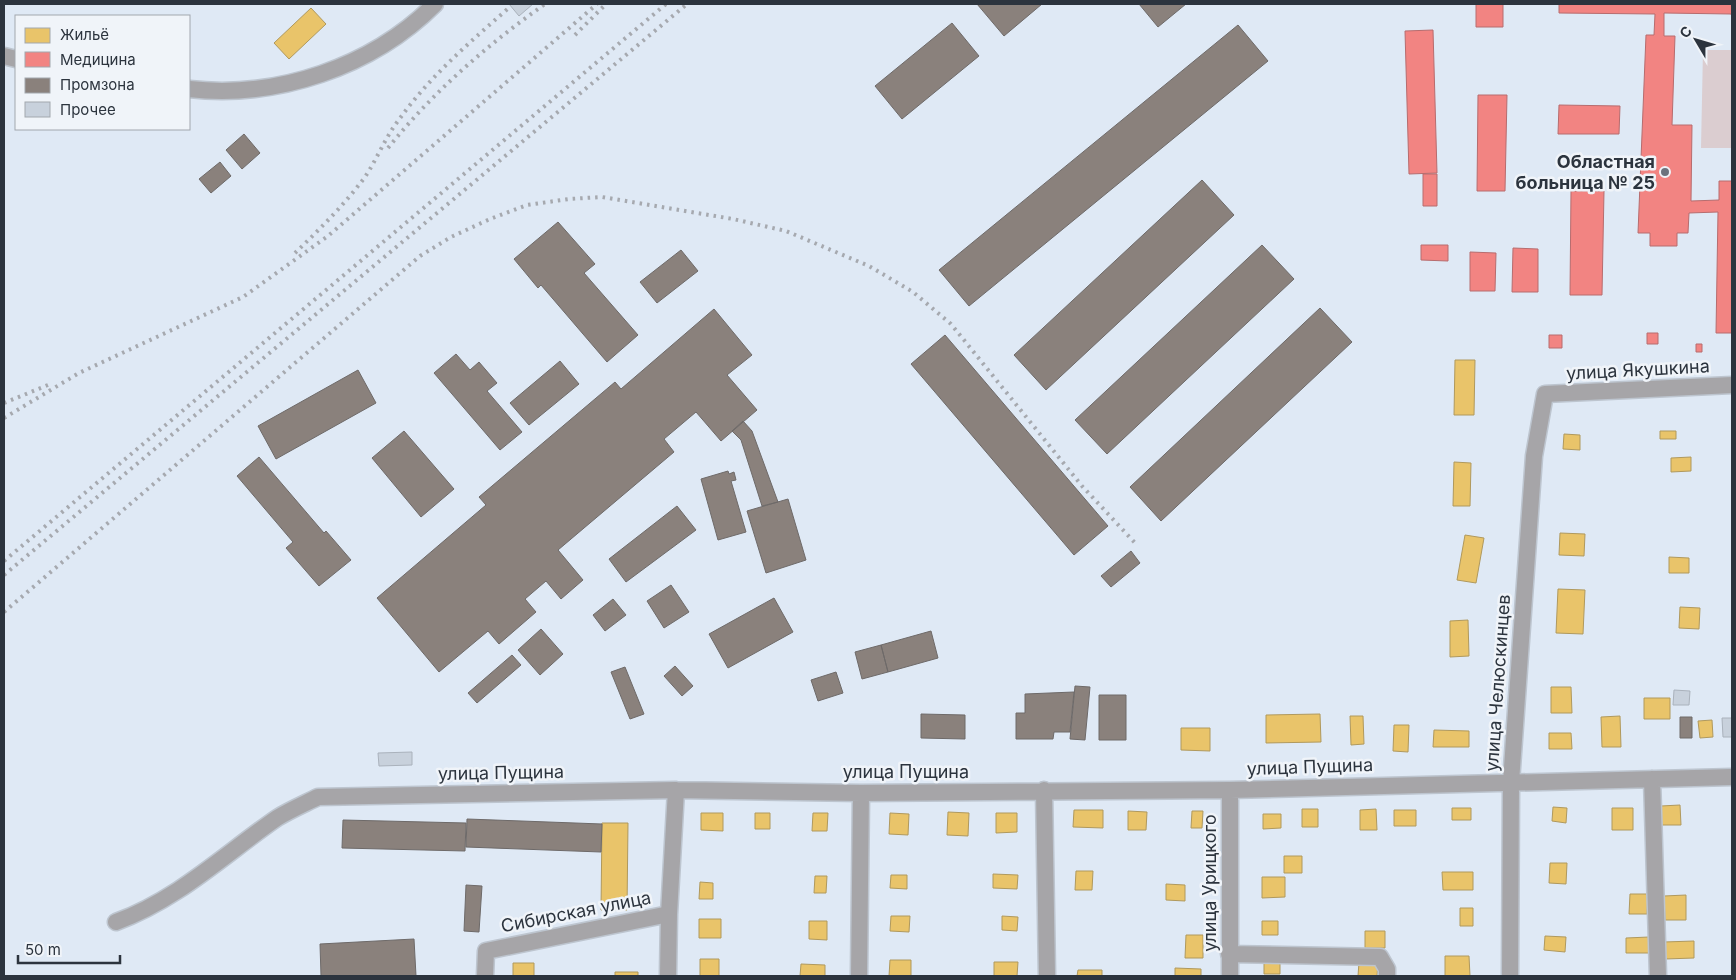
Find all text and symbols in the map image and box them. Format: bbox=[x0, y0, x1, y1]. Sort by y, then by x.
legend bbox=[15, 15, 190, 130]
north arrow bbox=[1671, 15, 1721, 65]
text: С bbox=[1675, 22, 1695, 41]
text: Жильё bbox=[60, 25, 109, 44]
text: Медицина bbox=[60, 50, 136, 69]
text: Промзона bbox=[60, 75, 135, 94]
text: Прочее bbox=[60, 100, 116, 119]
place label: Областная больница № 25 bbox=[1516, 151, 1655, 193]
marker: Областная больница № 25 bbox=[1659, 166, 1671, 178]
street label: улица Якушкина bbox=[1566, 355, 1710, 384]
street label: улица Челюскинцев bbox=[1481, 594, 1514, 772]
street label: улица Пущина bbox=[1247, 754, 1373, 779]
street label: улица Пущина bbox=[438, 761, 564, 784]
street label: улица Пущина bbox=[843, 761, 969, 782]
street label: улица Урицкого bbox=[1199, 814, 1220, 952]
street label: Сибирская улица bbox=[499, 887, 653, 936]
scale bar bbox=[18, 932, 120, 964]
text: 50 m bbox=[25, 940, 61, 959]

